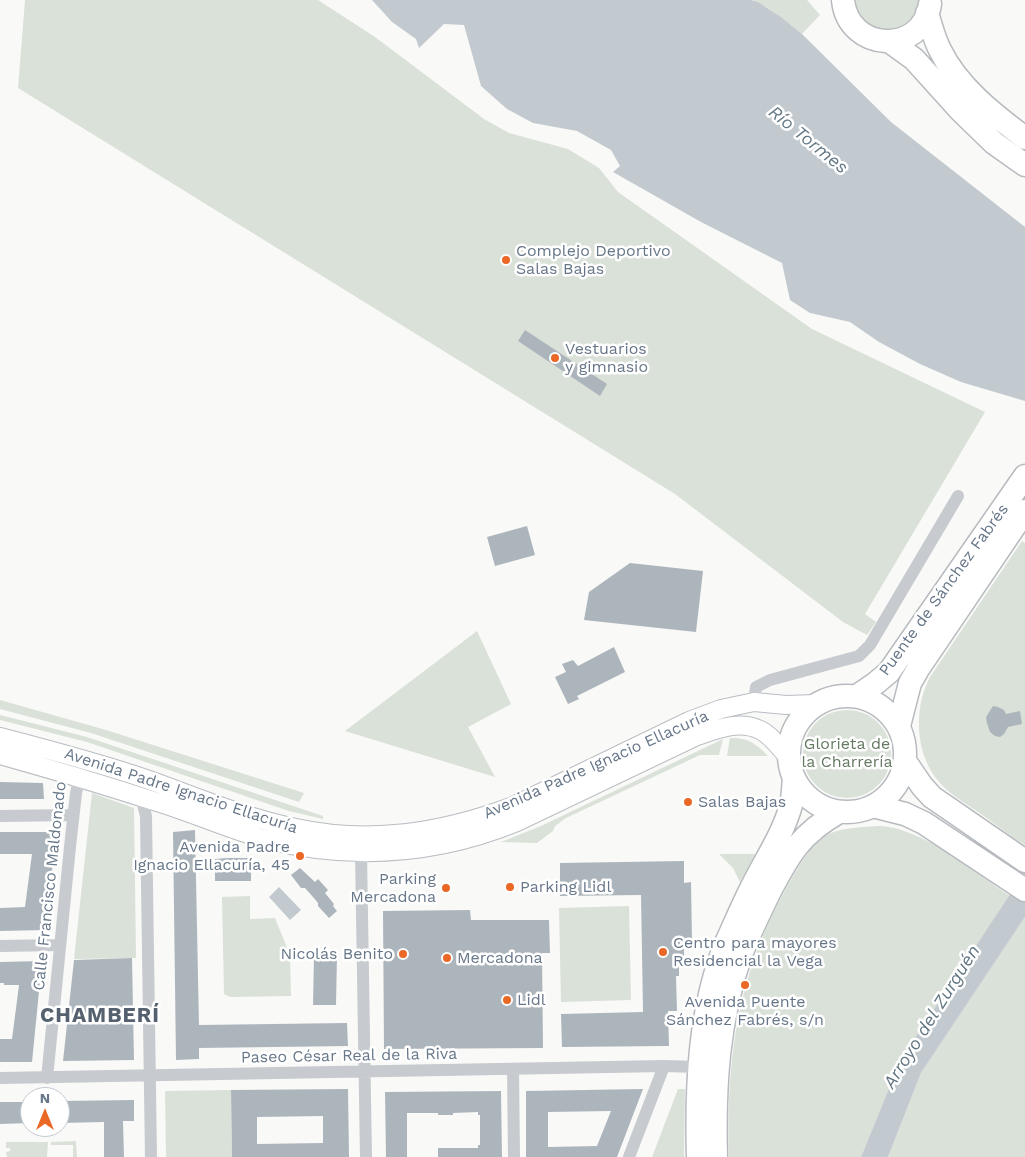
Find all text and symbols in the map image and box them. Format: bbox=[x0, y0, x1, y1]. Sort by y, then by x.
water label: Río Tormes bbox=[764, 101, 852, 179]
place label: Complejo Deportivo Salas Bajas bbox=[516, 241, 671, 279]
marker: Complejo Deportivo Salas Bajas bbox=[500, 254, 512, 266]
place label: Vestuarios y gimnasio bbox=[565, 339, 648, 377]
marker: Vestuarios y gimnasio bbox=[549, 352, 561, 364]
street label: Puente de Sánchez Fabrés bbox=[875, 500, 1013, 680]
street label: Avenida Padre Ignacio Ellacuría bbox=[481, 707, 711, 823]
park label: Glorieta de la Charrería bbox=[801, 734, 893, 772]
street label: Avenida Padre Ignacio Ellacuría bbox=[62, 744, 300, 838]
street label: Calle Francisco Maldonado bbox=[29, 780, 71, 992]
place label: Salas Bajas bbox=[698, 792, 786, 812]
marker: Salas Bajas bbox=[682, 796, 694, 808]
place label: Avenida Padre Ignacio Ellacuría, 45 bbox=[133, 837, 290, 875]
marker: Avenida Padre Ignacio Ellacuría, 45 bbox=[294, 850, 306, 862]
place label: Parking Mercadona bbox=[350, 869, 436, 907]
place label: Parking Lidl bbox=[520, 877, 611, 897]
marker: Parking Lidl bbox=[504, 881, 516, 893]
marker: Parking Mercadona bbox=[440, 882, 452, 894]
place label: Centro para mayores Residencial la Vega bbox=[673, 933, 837, 971]
water label: Arroyo del Zurguén bbox=[879, 941, 985, 1093]
place label: Nicolás Benito bbox=[280, 944, 393, 964]
marker: Centro para mayores Residencial la Vega bbox=[657, 946, 669, 958]
marker: Nicolás Benito bbox=[397, 948, 409, 960]
place label: Mercadona bbox=[457, 948, 543, 968]
marker: Mercadona bbox=[441, 952, 453, 964]
marker: Avenida Puente Sánchez Fabrés, s/n bbox=[739, 979, 751, 991]
place label: Lidl bbox=[517, 990, 546, 1010]
place label: Avenida Puente Sánchez Fabrés, s/n bbox=[666, 992, 824, 1030]
marker: Lidl bbox=[501, 994, 513, 1006]
district label: CHAMBERÍ bbox=[39, 1003, 161, 1029]
street label: Paseo César Real de la Riva bbox=[241, 1045, 457, 1067]
north arrow bbox=[20, 1087, 70, 1137]
text: N bbox=[40, 1090, 50, 1106]

